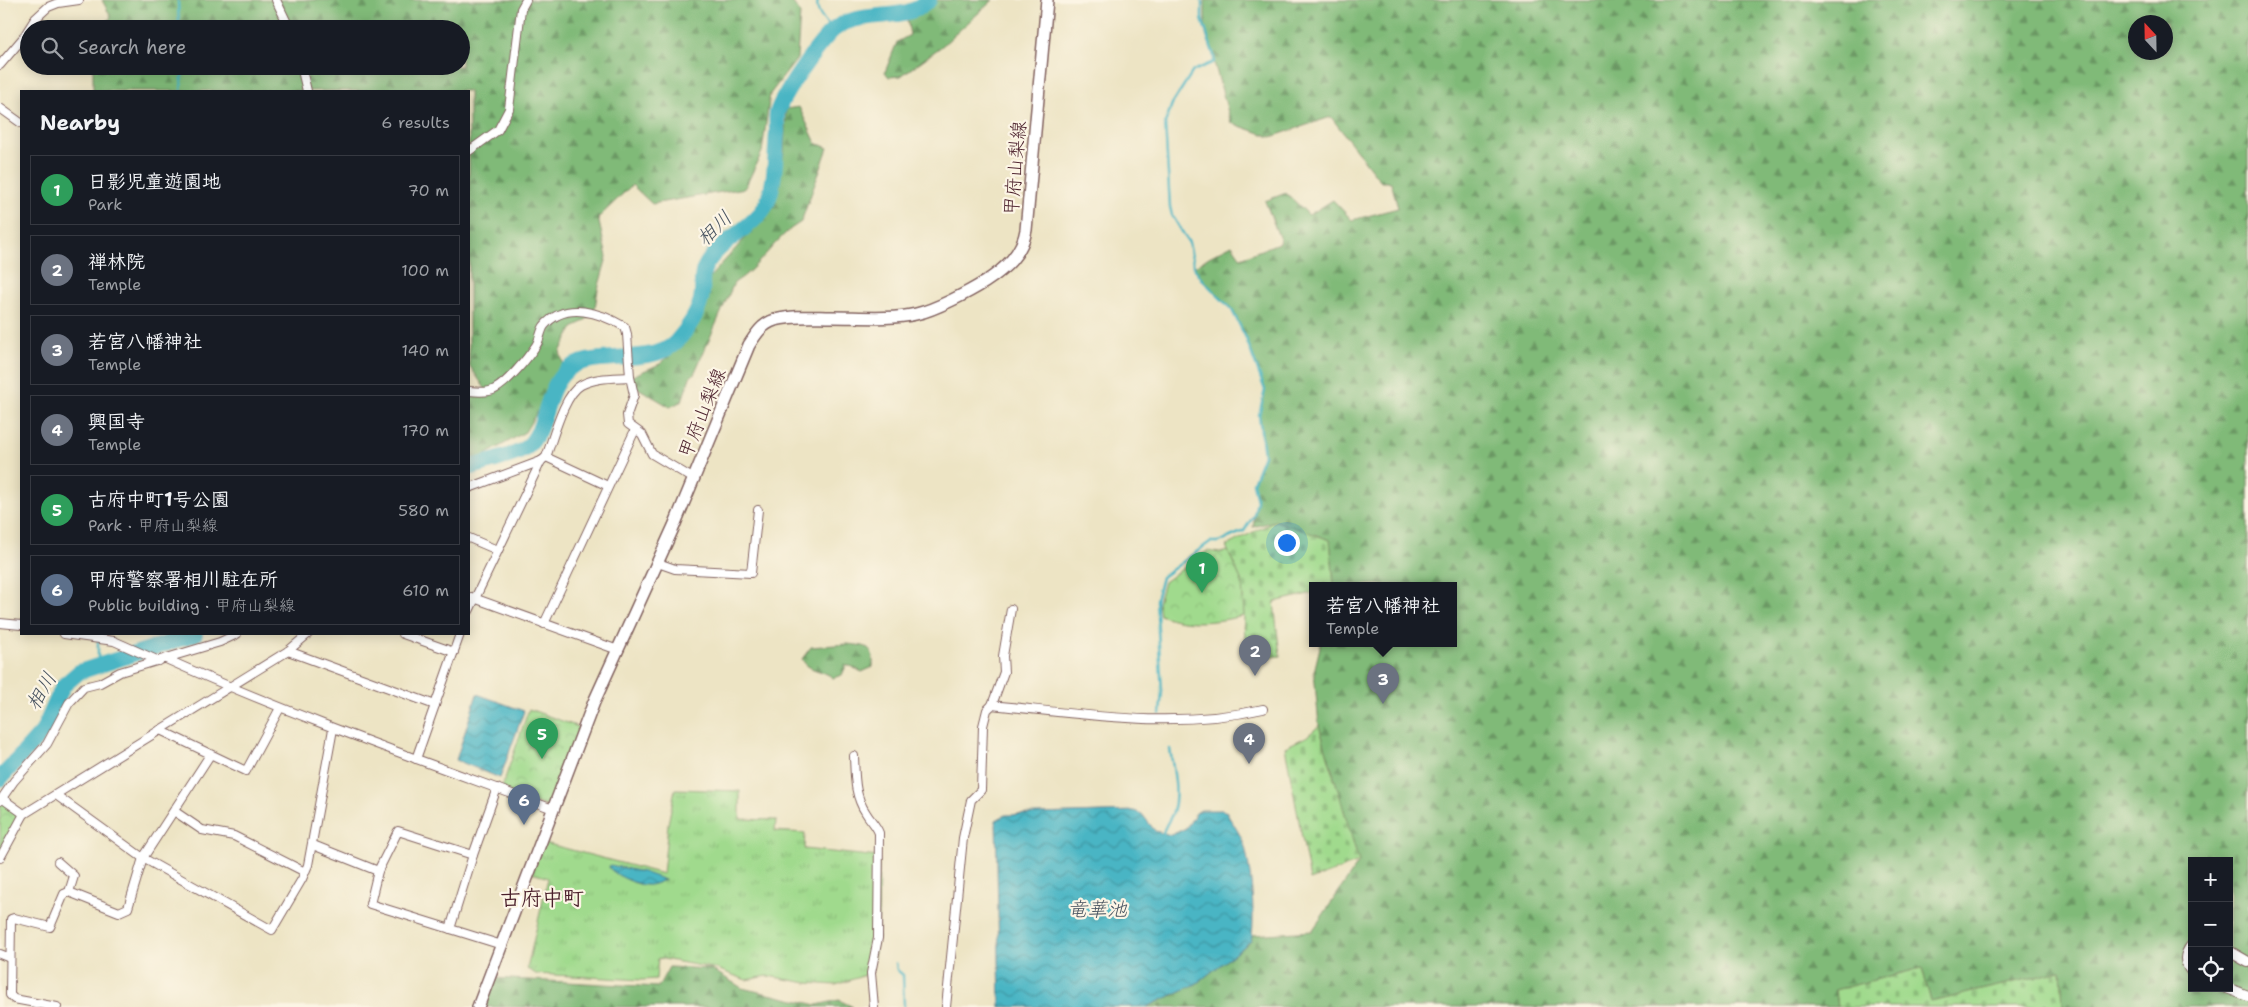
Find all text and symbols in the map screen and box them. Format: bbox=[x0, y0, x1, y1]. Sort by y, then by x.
north arrow bbox=[2128, 15, 2173, 60]
search box bbox=[20, 20, 470, 75]
icon: search bbox=[38, 34, 66, 62]
text: Search here bbox=[78, 35, 187, 60]
text: Nearby bbox=[40, 109, 120, 137]
text: 6 results bbox=[381, 112, 450, 133]
street label: 甲府山梨線 bbox=[998, 120, 1032, 216]
text: 日影児童遊園地 bbox=[88, 169, 221, 194]
text: 1 bbox=[53, 180, 61, 201]
text: 70 m bbox=[408, 180, 449, 201]
text: Park bbox=[88, 194, 122, 215]
water label: 相川 bbox=[691, 205, 737, 251]
text: 禅林院 bbox=[88, 249, 145, 274]
text: 2 bbox=[51, 260, 63, 281]
text: 100 m bbox=[401, 260, 449, 281]
text: Temple bbox=[88, 274, 141, 295]
text: 若宮八幡神社 bbox=[88, 329, 202, 354]
text: 3 bbox=[51, 340, 63, 361]
text: 140 m bbox=[402, 340, 449, 361]
text: Temple bbox=[88, 354, 141, 375]
street label: 甲府山梨線 bbox=[673, 364, 731, 462]
text: 興国寺 bbox=[88, 409, 145, 434]
text: 4 bbox=[51, 420, 63, 441]
text: 170 m bbox=[402, 420, 449, 441]
text: Temple bbox=[88, 434, 141, 455]
text: 古府中町1号公園 bbox=[88, 487, 230, 512]
text: 5 bbox=[52, 500, 62, 521]
text: 580 m bbox=[398, 500, 449, 521]
text: Park · 甲府山梨線 bbox=[88, 515, 218, 536]
your location bbox=[1274, 530, 1300, 556]
pin: 1 bbox=[1186, 552, 1218, 593]
text: 甲府警察署相川駐在所 bbox=[88, 567, 278, 592]
text: 6 bbox=[51, 580, 63, 601]
text: 610 m bbox=[402, 580, 449, 601]
popup bbox=[1309, 582, 1457, 647]
text: 若宮八幡神社 bbox=[1326, 593, 1440, 618]
text: Public building · 甲府山梨線 bbox=[88, 595, 295, 616]
text: Temple bbox=[1326, 618, 1379, 639]
pin: 2 bbox=[1239, 635, 1271, 676]
pin: 3 bbox=[1367, 663, 1399, 704]
water label: 相川 bbox=[20, 667, 62, 715]
pin: 5 bbox=[526, 718, 558, 759]
pin: 4 bbox=[1233, 723, 1265, 764]
pin: 6 bbox=[508, 784, 540, 825]
map controls bbox=[2188, 857, 2233, 992]
button: + bbox=[2188, 857, 2233, 902]
district label: 古府中町 bbox=[500, 884, 584, 912]
water label: 竜華池 bbox=[1067, 896, 1128, 922]
button: − bbox=[2188, 902, 2233, 947]
button: locate bbox=[2188, 947, 2233, 992]

